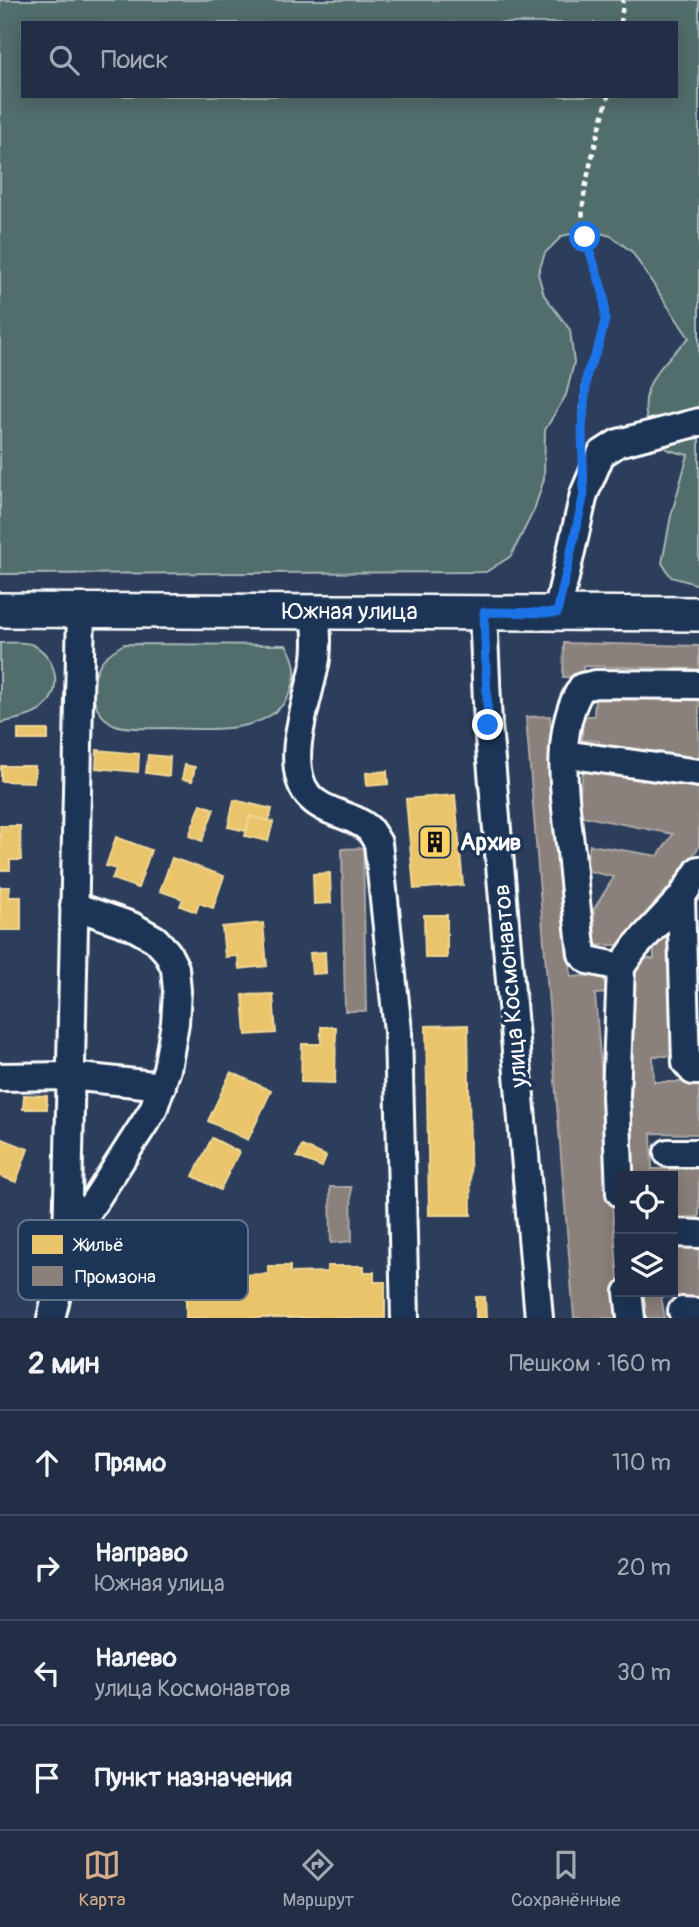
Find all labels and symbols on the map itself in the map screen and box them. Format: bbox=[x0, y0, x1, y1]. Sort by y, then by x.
route start bbox=[569, 221, 600, 252]
street label: Южная улица bbox=[282, 597, 418, 626]
route end bbox=[472, 709, 503, 740]
building icon: Архив bbox=[416, 823, 454, 861]
place label: Архив bbox=[460, 828, 521, 857]
street label: улица Космонавтов bbox=[487, 883, 534, 1090]
legend bbox=[18, 1220, 248, 1300]
text: Жильё bbox=[72, 1233, 124, 1257]
text: Промзона bbox=[75, 1265, 156, 1289]

